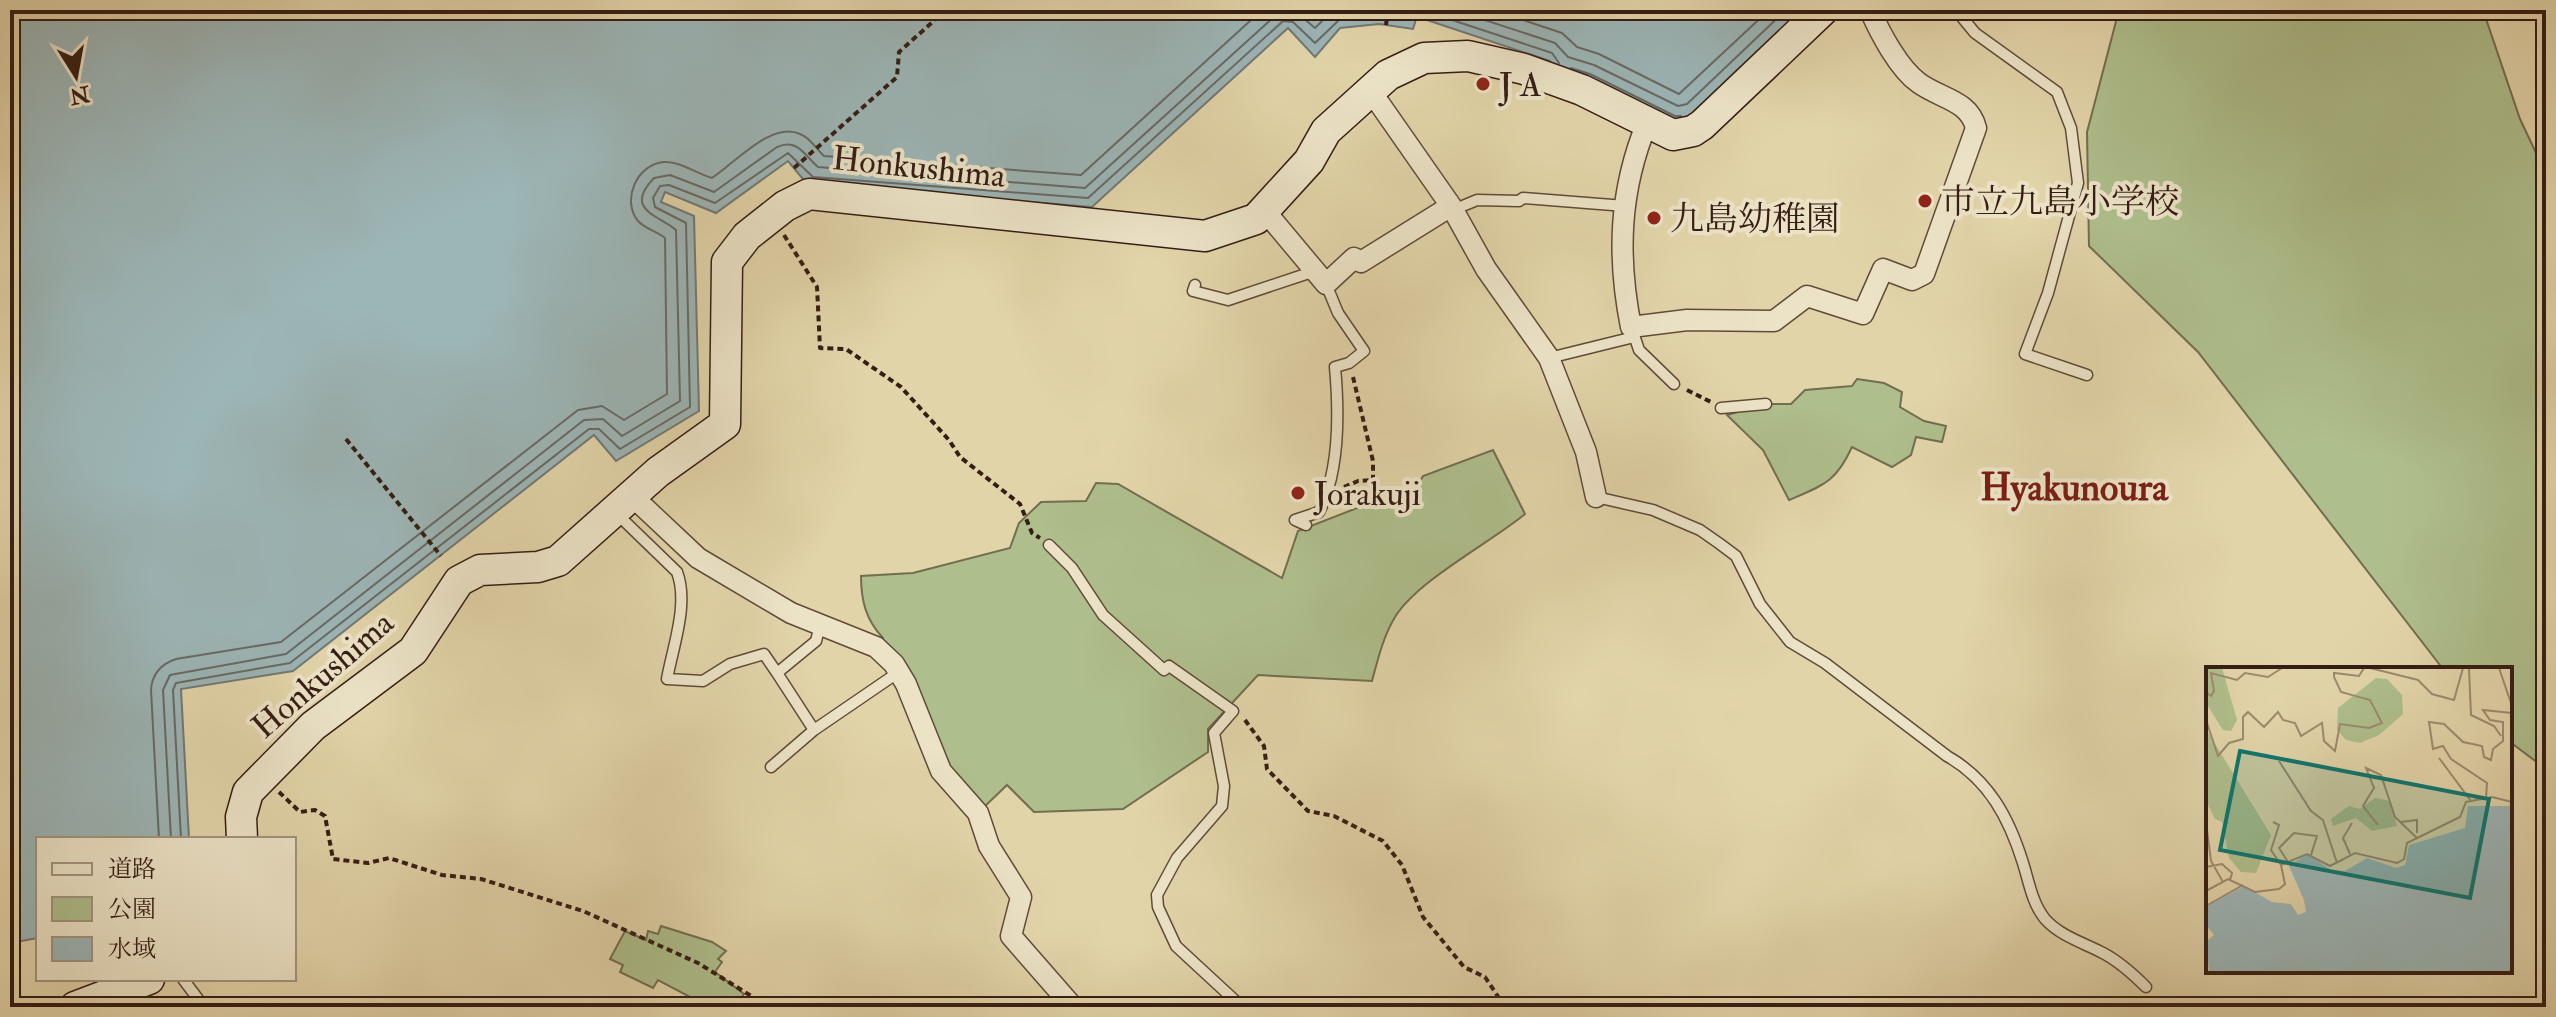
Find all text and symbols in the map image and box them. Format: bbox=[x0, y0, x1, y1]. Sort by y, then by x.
north arrow bbox=[36, 36, 116, 116]
place label: J A bbox=[1498, 64, 1542, 107]
marker: J A bbox=[1474, 75, 1492, 93]
text: N bbox=[67, 79, 93, 110]
street label: Honkushima bbox=[830, 137, 1008, 198]
place label: 市立九島小学校 bbox=[1941, 181, 2179, 224]
marker: 市立九島小学校 bbox=[1916, 192, 1934, 210]
place label: 九島幼稚園 bbox=[1670, 198, 1840, 241]
marker: 九島幼稚園 bbox=[1645, 209, 1663, 227]
district label: Hyakunoura bbox=[1980, 464, 2169, 512]
place label: Jorakuji bbox=[1313, 473, 1421, 516]
marker: Jorakuji bbox=[1289, 484, 1307, 502]
street label: Honkushima bbox=[243, 601, 403, 748]
inset map bbox=[2206, 667, 2512, 973]
legend bbox=[36, 837, 296, 981]
text: 道路 bbox=[108, 854, 156, 885]
text: 公園 bbox=[108, 894, 156, 925]
text: 水域 bbox=[108, 934, 156, 965]

